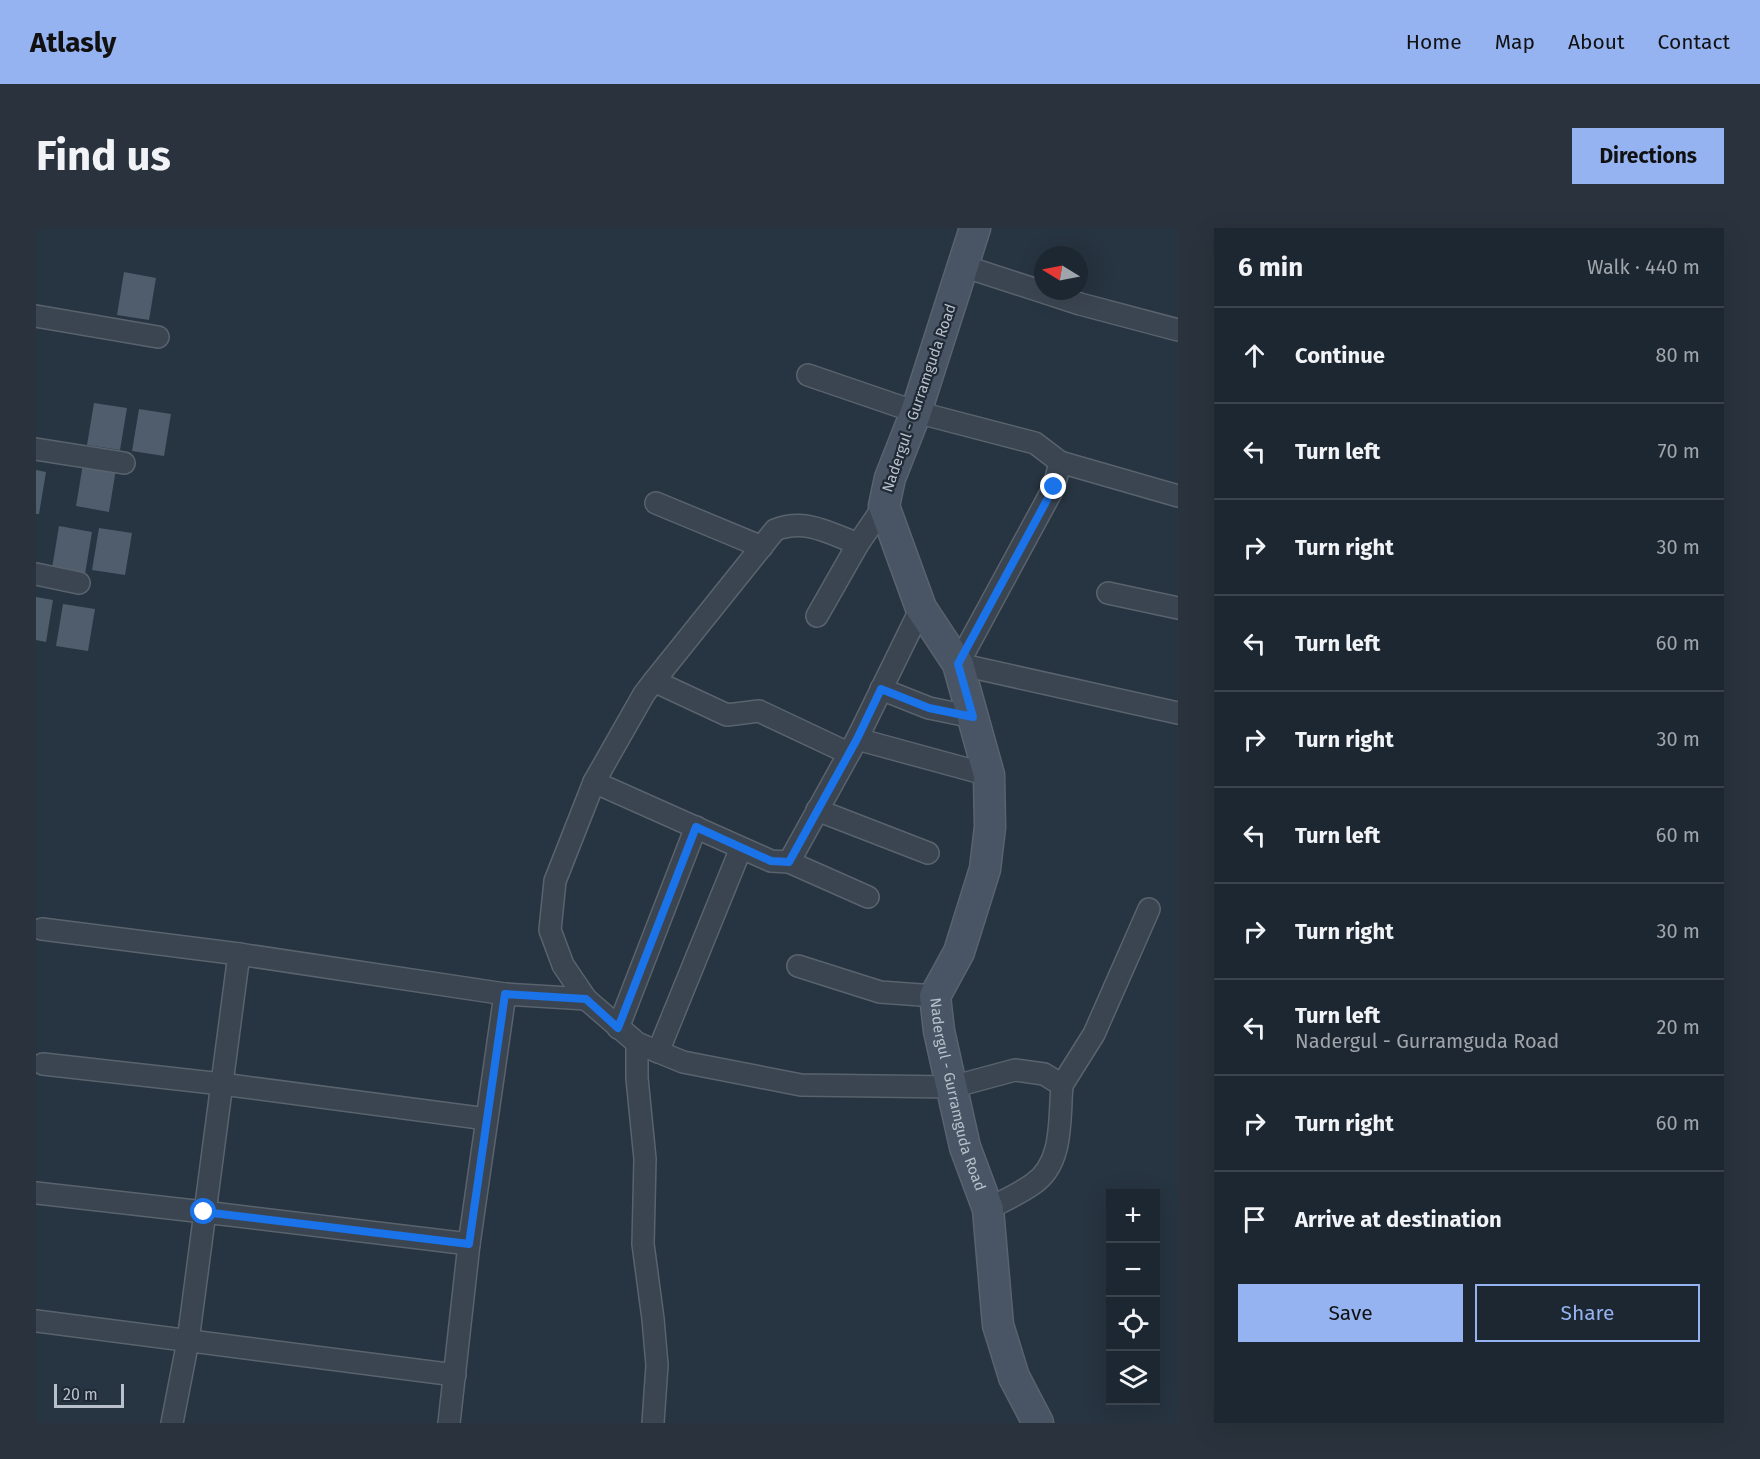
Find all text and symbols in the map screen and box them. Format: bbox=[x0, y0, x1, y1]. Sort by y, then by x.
text: Atlasly bbox=[30, 26, 116, 59]
text: Home bbox=[1406, 29, 1462, 55]
text: Map bbox=[1495, 29, 1535, 55]
text: About bbox=[1568, 29, 1625, 55]
text: Contact bbox=[1658, 29, 1730, 55]
button: Directions bbox=[1572, 128, 1724, 184]
text: Find us bbox=[36, 131, 171, 181]
north arrow bbox=[1034, 246, 1088, 300]
text: 6 min bbox=[1238, 252, 1303, 283]
text: Walk · 440 m bbox=[1587, 255, 1700, 279]
street label: Nadergul - Gurramguda Road bbox=[878, 301, 960, 495]
icon: ahead bbox=[1238, 339, 1271, 372]
text: Continue bbox=[1295, 342, 1385, 369]
text: 80 m bbox=[1655, 343, 1700, 367]
icon: left bbox=[1238, 435, 1271, 468]
text: Turn left bbox=[1295, 438, 1380, 465]
text: 70 m bbox=[1658, 439, 1700, 463]
route end bbox=[1040, 473, 1066, 499]
icon: right bbox=[1238, 531, 1271, 564]
text: Turn right bbox=[1295, 534, 1394, 561]
text: 30 m bbox=[1656, 535, 1700, 559]
icon: left bbox=[1238, 627, 1271, 660]
text: Turn left bbox=[1295, 630, 1380, 657]
text: 60 m bbox=[1656, 631, 1700, 655]
icon: right bbox=[1238, 723, 1271, 756]
text: Turn right bbox=[1295, 726, 1394, 753]
text: 30 m bbox=[1656, 727, 1700, 751]
icon: left bbox=[1238, 819, 1271, 852]
text: Turn left bbox=[1295, 822, 1380, 849]
text: 60 m bbox=[1656, 823, 1700, 847]
icon: right bbox=[1238, 915, 1271, 948]
text: Turn right bbox=[1295, 918, 1394, 945]
text: 30 m bbox=[1656, 919, 1700, 943]
street label: Nadergul - Gurramguda Road bbox=[926, 997, 989, 1193]
text: Turn left bbox=[1295, 1002, 1380, 1029]
icon: left bbox=[1238, 1011, 1271, 1044]
text: 20 m bbox=[1657, 1015, 1700, 1039]
text: Nadergul - Gurramguda Road bbox=[1295, 1029, 1559, 1053]
icon: right bbox=[1238, 1107, 1271, 1140]
text: Turn right bbox=[1295, 1110, 1394, 1137]
text: 60 m bbox=[1656, 1111, 1700, 1135]
map controls bbox=[1106, 1189, 1160, 1405]
button: + bbox=[1106, 1189, 1160, 1243]
route start bbox=[190, 1198, 216, 1224]
icon: arrive bbox=[1238, 1203, 1271, 1236]
text: Arrive at destination bbox=[1295, 1206, 1502, 1233]
button: − bbox=[1106, 1243, 1160, 1297]
button: Save bbox=[1238, 1284, 1463, 1342]
button: Share bbox=[1475, 1284, 1700, 1342]
button: locate bbox=[1106, 1297, 1160, 1351]
button: layers bbox=[1106, 1351, 1160, 1405]
scale bar bbox=[54, 1381, 124, 1408]
text: 20 m bbox=[63, 1385, 98, 1404]

